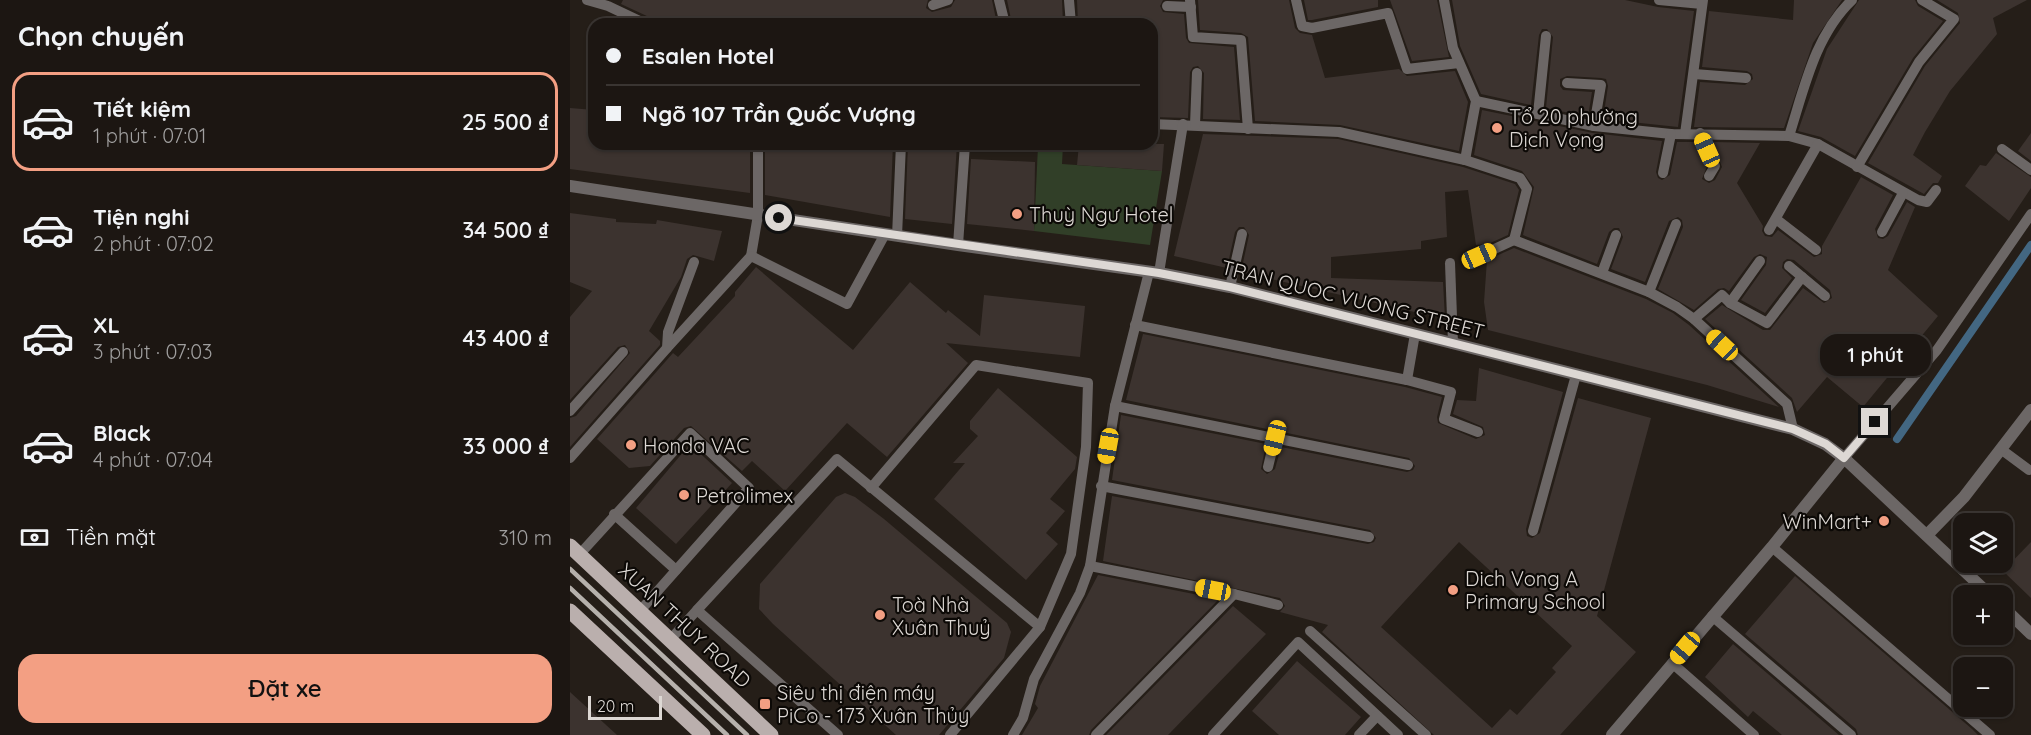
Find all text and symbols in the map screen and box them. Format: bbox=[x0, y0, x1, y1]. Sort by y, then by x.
text: Chọn chuyến bbox=[18, 19, 185, 53]
text: Esalen Hotel bbox=[642, 42, 775, 70]
icon: car bbox=[21, 95, 75, 149]
text: Tiết kiệm bbox=[93, 95, 191, 123]
text: Ngõ 107 Trần Quốc Vượng bbox=[642, 100, 916, 128]
place label: Tổ 20 phường Dịch Vọng bbox=[1509, 104, 1638, 152]
text: 25 500 ₫ bbox=[462, 108, 549, 136]
marker: Tổ 20 phường Dịch Vọng bbox=[1490, 121, 1504, 135]
text: 1 phút · 07:01 bbox=[93, 123, 206, 148]
car bbox=[1691, 130, 1723, 170]
place label: Thuỳ Ngư Hotel bbox=[1029, 202, 1173, 227]
icon: car bbox=[21, 203, 75, 257]
text: Tiện nghi bbox=[93, 203, 189, 231]
route start bbox=[765, 204, 792, 231]
marker: Thuỳ Ngư Hotel bbox=[1010, 207, 1024, 221]
text: 34 500 ₫ bbox=[463, 216, 549, 244]
text: 2 phút · 07:02 bbox=[93, 231, 214, 256]
car bbox=[1459, 240, 1499, 272]
street label: TRAN QUOC VUONG STREET bbox=[1219, 254, 1487, 344]
icon: car bbox=[21, 311, 75, 365]
text: XL bbox=[93, 311, 120, 339]
text: 43 400 ₫ bbox=[463, 324, 549, 352]
car bbox=[1703, 326, 1741, 364]
callout: 1 phút bbox=[1820, 335, 1930, 377]
text: 3 phút · 07:03 bbox=[93, 339, 213, 364]
text: 1 phút bbox=[1847, 342, 1904, 367]
route end bbox=[1861, 408, 1888, 435]
car bbox=[1262, 418, 1288, 458]
icon: car bbox=[21, 419, 75, 473]
text: Black bbox=[93, 419, 151, 447]
car bbox=[1096, 427, 1120, 465]
text: 33 000 ₫ bbox=[462, 432, 549, 460]
place label: Honda VAC bbox=[643, 433, 749, 458]
marker: Honda VAC bbox=[624, 438, 638, 452]
text: 4 phút · 07:04 bbox=[93, 447, 213, 472]
place label: Petrolimex bbox=[696, 483, 793, 508]
marker: Petrolimex bbox=[677, 488, 691, 502]
place label: WinMart+ bbox=[1782, 509, 1872, 534]
map controls bbox=[1953, 513, 2013, 717]
button: layers bbox=[1953, 513, 2013, 573]
marker: WinMart+ bbox=[1877, 514, 1891, 528]
icon: cash bbox=[18, 521, 51, 554]
text: Tiền mặt bbox=[66, 523, 156, 551]
text: 310 m bbox=[499, 525, 552, 550]
street label: XUAN THUY ROAD bbox=[614, 557, 756, 693]
place label: Dich Vong A Primary School bbox=[1465, 566, 1606, 614]
car bbox=[1194, 578, 1232, 602]
marker: Dich Vong A Primary School bbox=[1446, 583, 1460, 597]
button: + bbox=[1953, 585, 2013, 645]
place label: Toà Nhà Xuân Thuỷ bbox=[892, 592, 991, 640]
marker: Toà Nhà Xuân Thuỷ bbox=[873, 608, 887, 622]
car bbox=[1667, 628, 1703, 668]
button: Đặt xe bbox=[18, 654, 552, 723]
button: − bbox=[1953, 657, 2013, 717]
place label: Siêu thị điện máy PiCo - 173 Xuân Thủy bbox=[777, 680, 969, 728]
scale bar bbox=[588, 693, 662, 720]
text: 20 m bbox=[597, 696, 634, 716]
marker: Siêu thị điện máy PiCo - 173 Xuân Thủy bbox=[758, 697, 772, 711]

